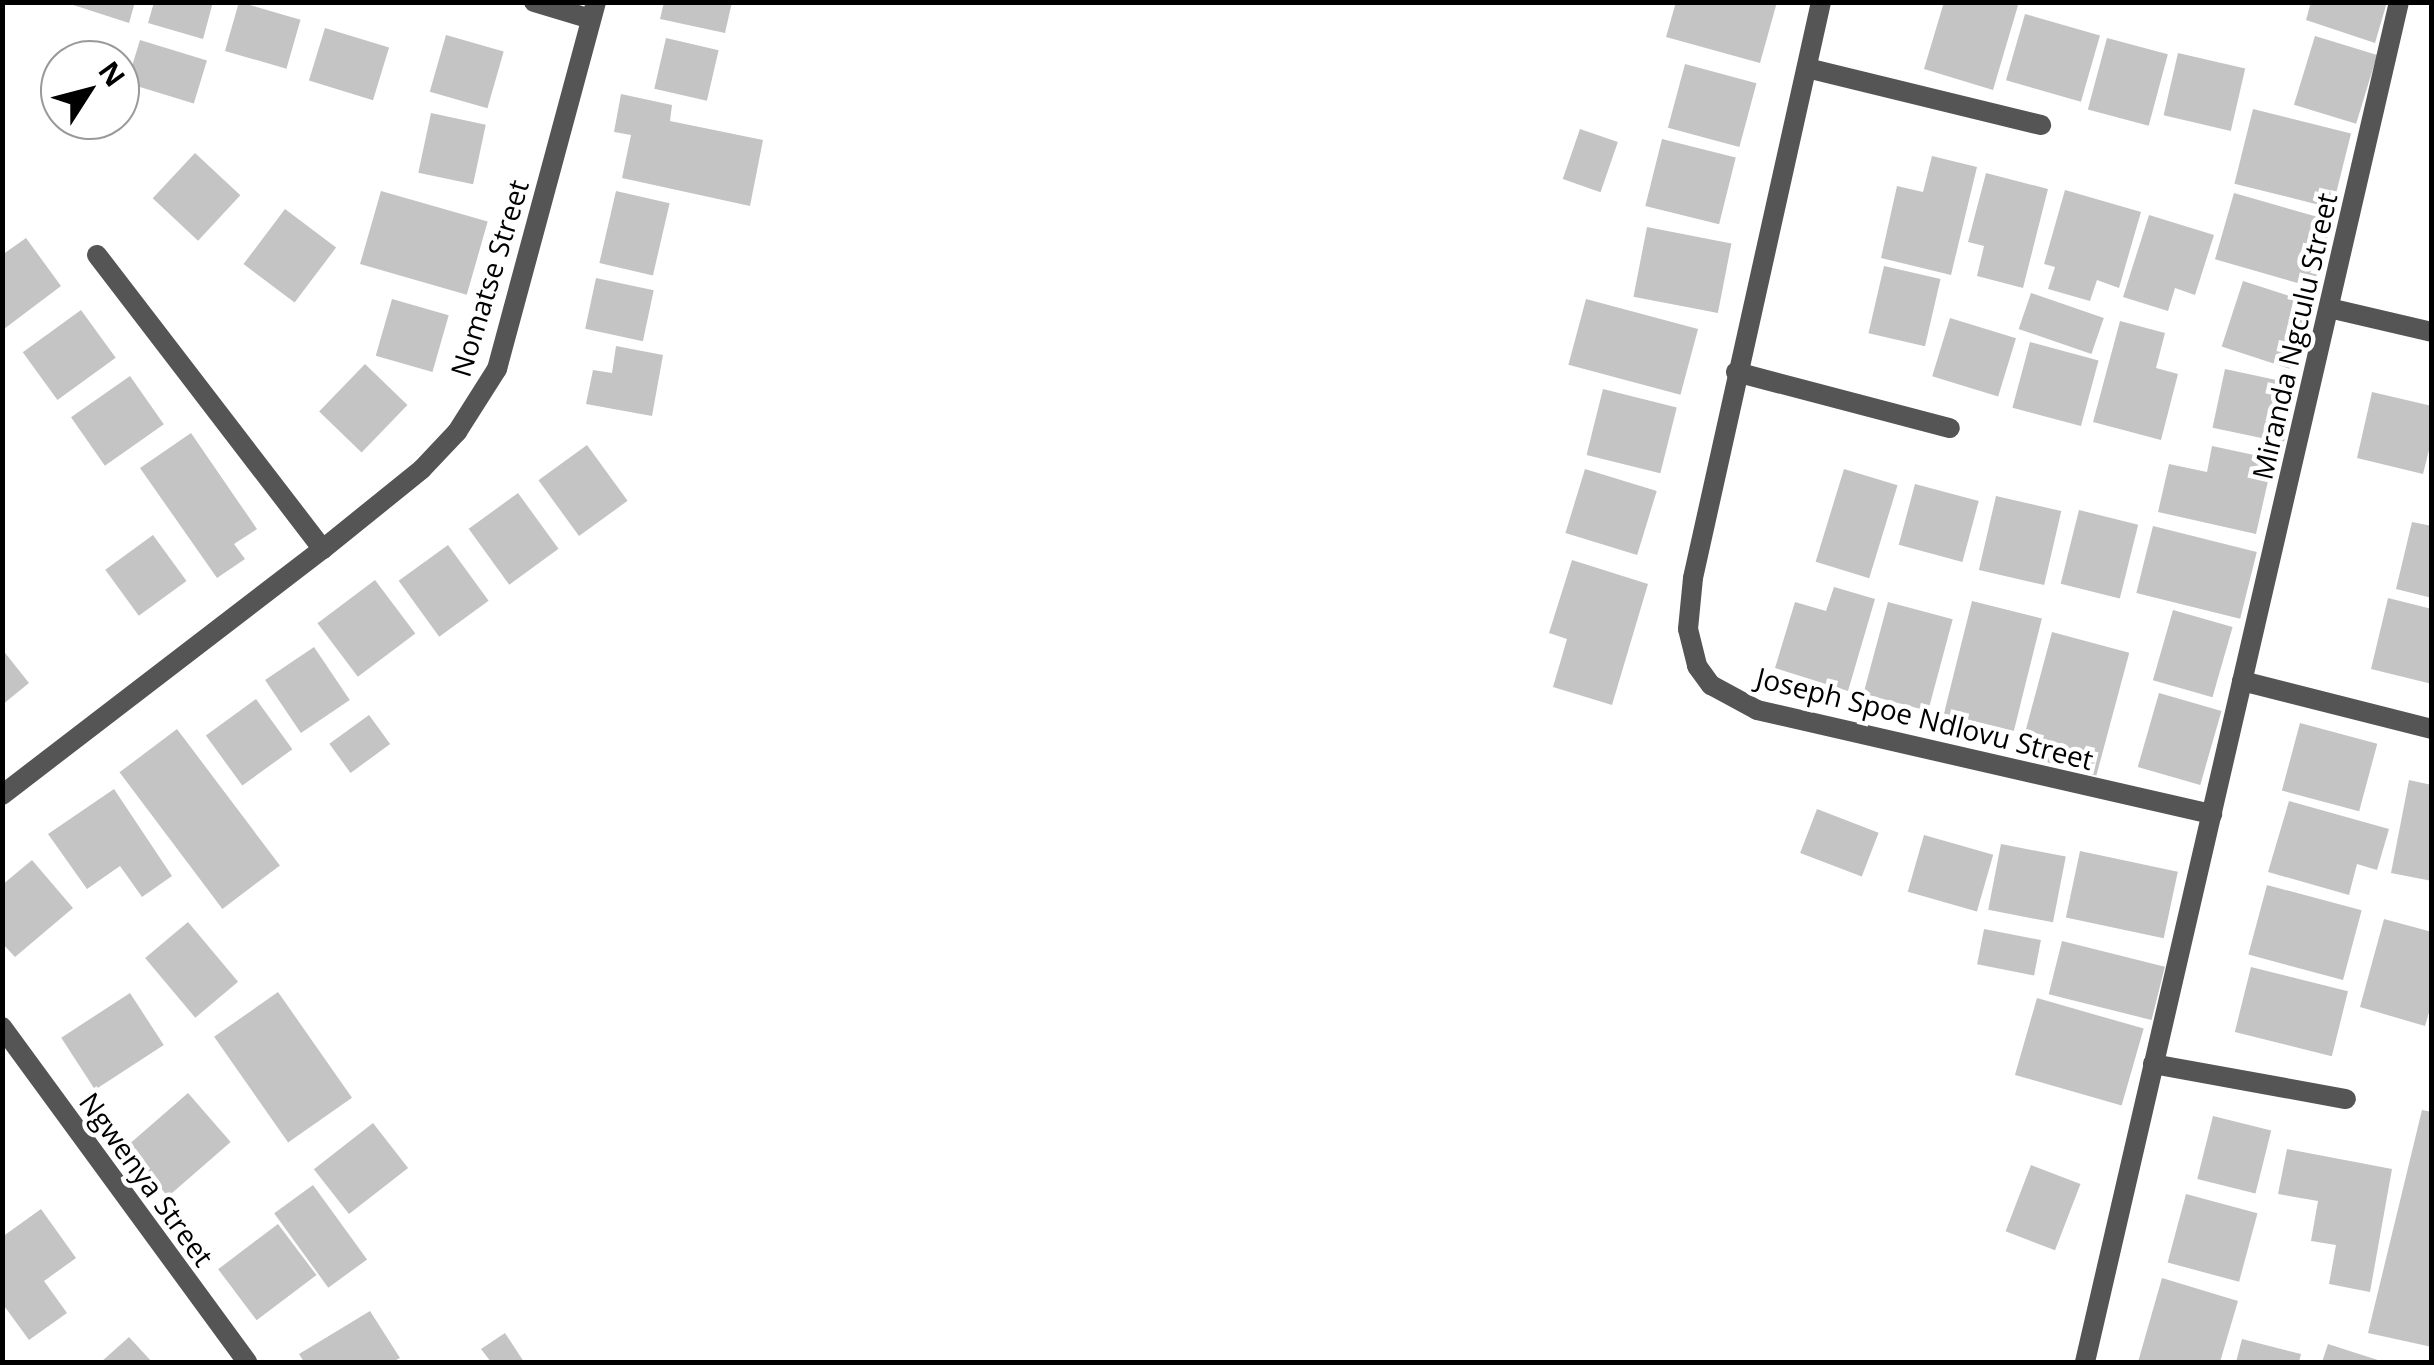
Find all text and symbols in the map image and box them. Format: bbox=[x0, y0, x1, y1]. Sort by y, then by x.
north arrow bbox=[40, 40, 140, 140]
text: N bbox=[91, 53, 135, 94]
street label: Nomatse Street bbox=[443, 176, 535, 380]
street label: Miranda Ngculu Street bbox=[2245, 189, 2343, 483]
street label: Joseph Spoe Ndlovu Street bbox=[1753, 660, 2097, 776]
street label: Ngwenya Street bbox=[73, 1086, 221, 1272]

